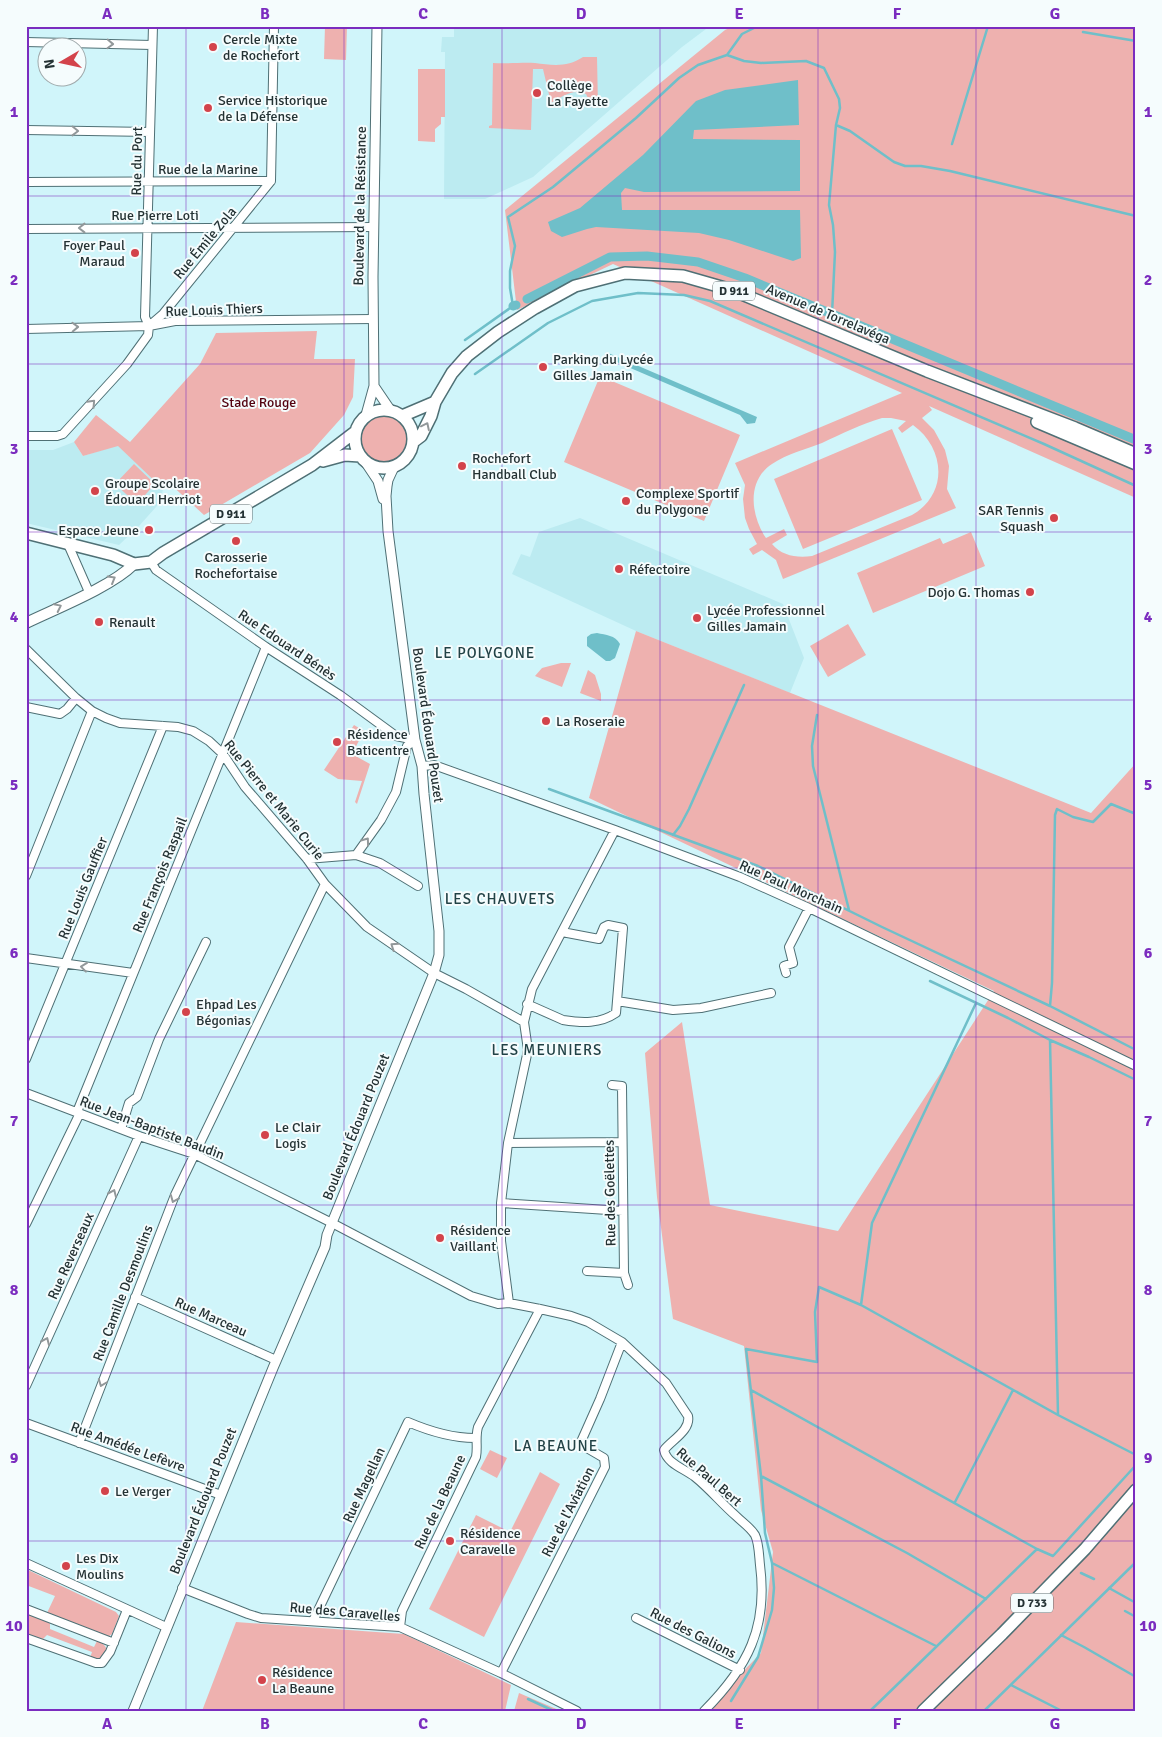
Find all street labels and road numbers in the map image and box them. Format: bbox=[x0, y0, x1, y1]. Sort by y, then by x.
street label: Rue du Port bbox=[128, 126, 146, 196]
street label: Boulevard de la Résistance bbox=[350, 126, 370, 286]
street label: Rue de la Marine bbox=[158, 161, 258, 178]
street label: Rue Émile Zola bbox=[170, 204, 240, 282]
street label: Rue Pierre Loti bbox=[111, 207, 199, 224]
street label: Avenue de Torrelavéga bbox=[763, 280, 893, 348]
road number: D 911 bbox=[713, 282, 755, 300]
street label: Rue Louis Thiers bbox=[165, 300, 263, 320]
road number: D 911 bbox=[210, 504, 252, 524]
street label: Rue Edouard Bénès bbox=[235, 606, 339, 684]
street label: Boulevard Édouard Pouzet bbox=[409, 646, 447, 804]
street label: Rue Pierre et Marie Curie bbox=[220, 737, 328, 863]
street label: Rue François Raspail bbox=[129, 815, 191, 935]
street label: Rue Louis Gauffier bbox=[55, 834, 112, 942]
street label: Rue Paul Morchain bbox=[737, 857, 845, 917]
street label: Boulevard Édouard Pouzet bbox=[319, 1051, 393, 1203]
street label: Rue Jean-Baptiste Baudin bbox=[77, 1093, 227, 1163]
street label: Rue des Goëlettes bbox=[601, 1140, 619, 1246]
street label: Rue Reverseaux bbox=[44, 1209, 98, 1302]
street label: Rue Camille Desmoulins bbox=[89, 1223, 157, 1363]
street label: Rue Marceau bbox=[172, 1293, 250, 1341]
street label: Rue Amédée Lefèvre bbox=[68, 1418, 188, 1476]
street label: Boulevard Édouard Pouzet bbox=[166, 1425, 240, 1577]
street label: Rue Paul Bert bbox=[673, 1444, 745, 1510]
street label: Rue Magellan bbox=[339, 1445, 389, 1525]
street label: Rue de la Beaune bbox=[411, 1452, 469, 1552]
street label: Rue de l'Aviation bbox=[538, 1464, 598, 1560]
road number: D 733 bbox=[1011, 1594, 1053, 1612]
street label: Rue des Caravelles bbox=[289, 1599, 401, 1625]
street label: Rue des Galions bbox=[647, 1604, 739, 1662]

